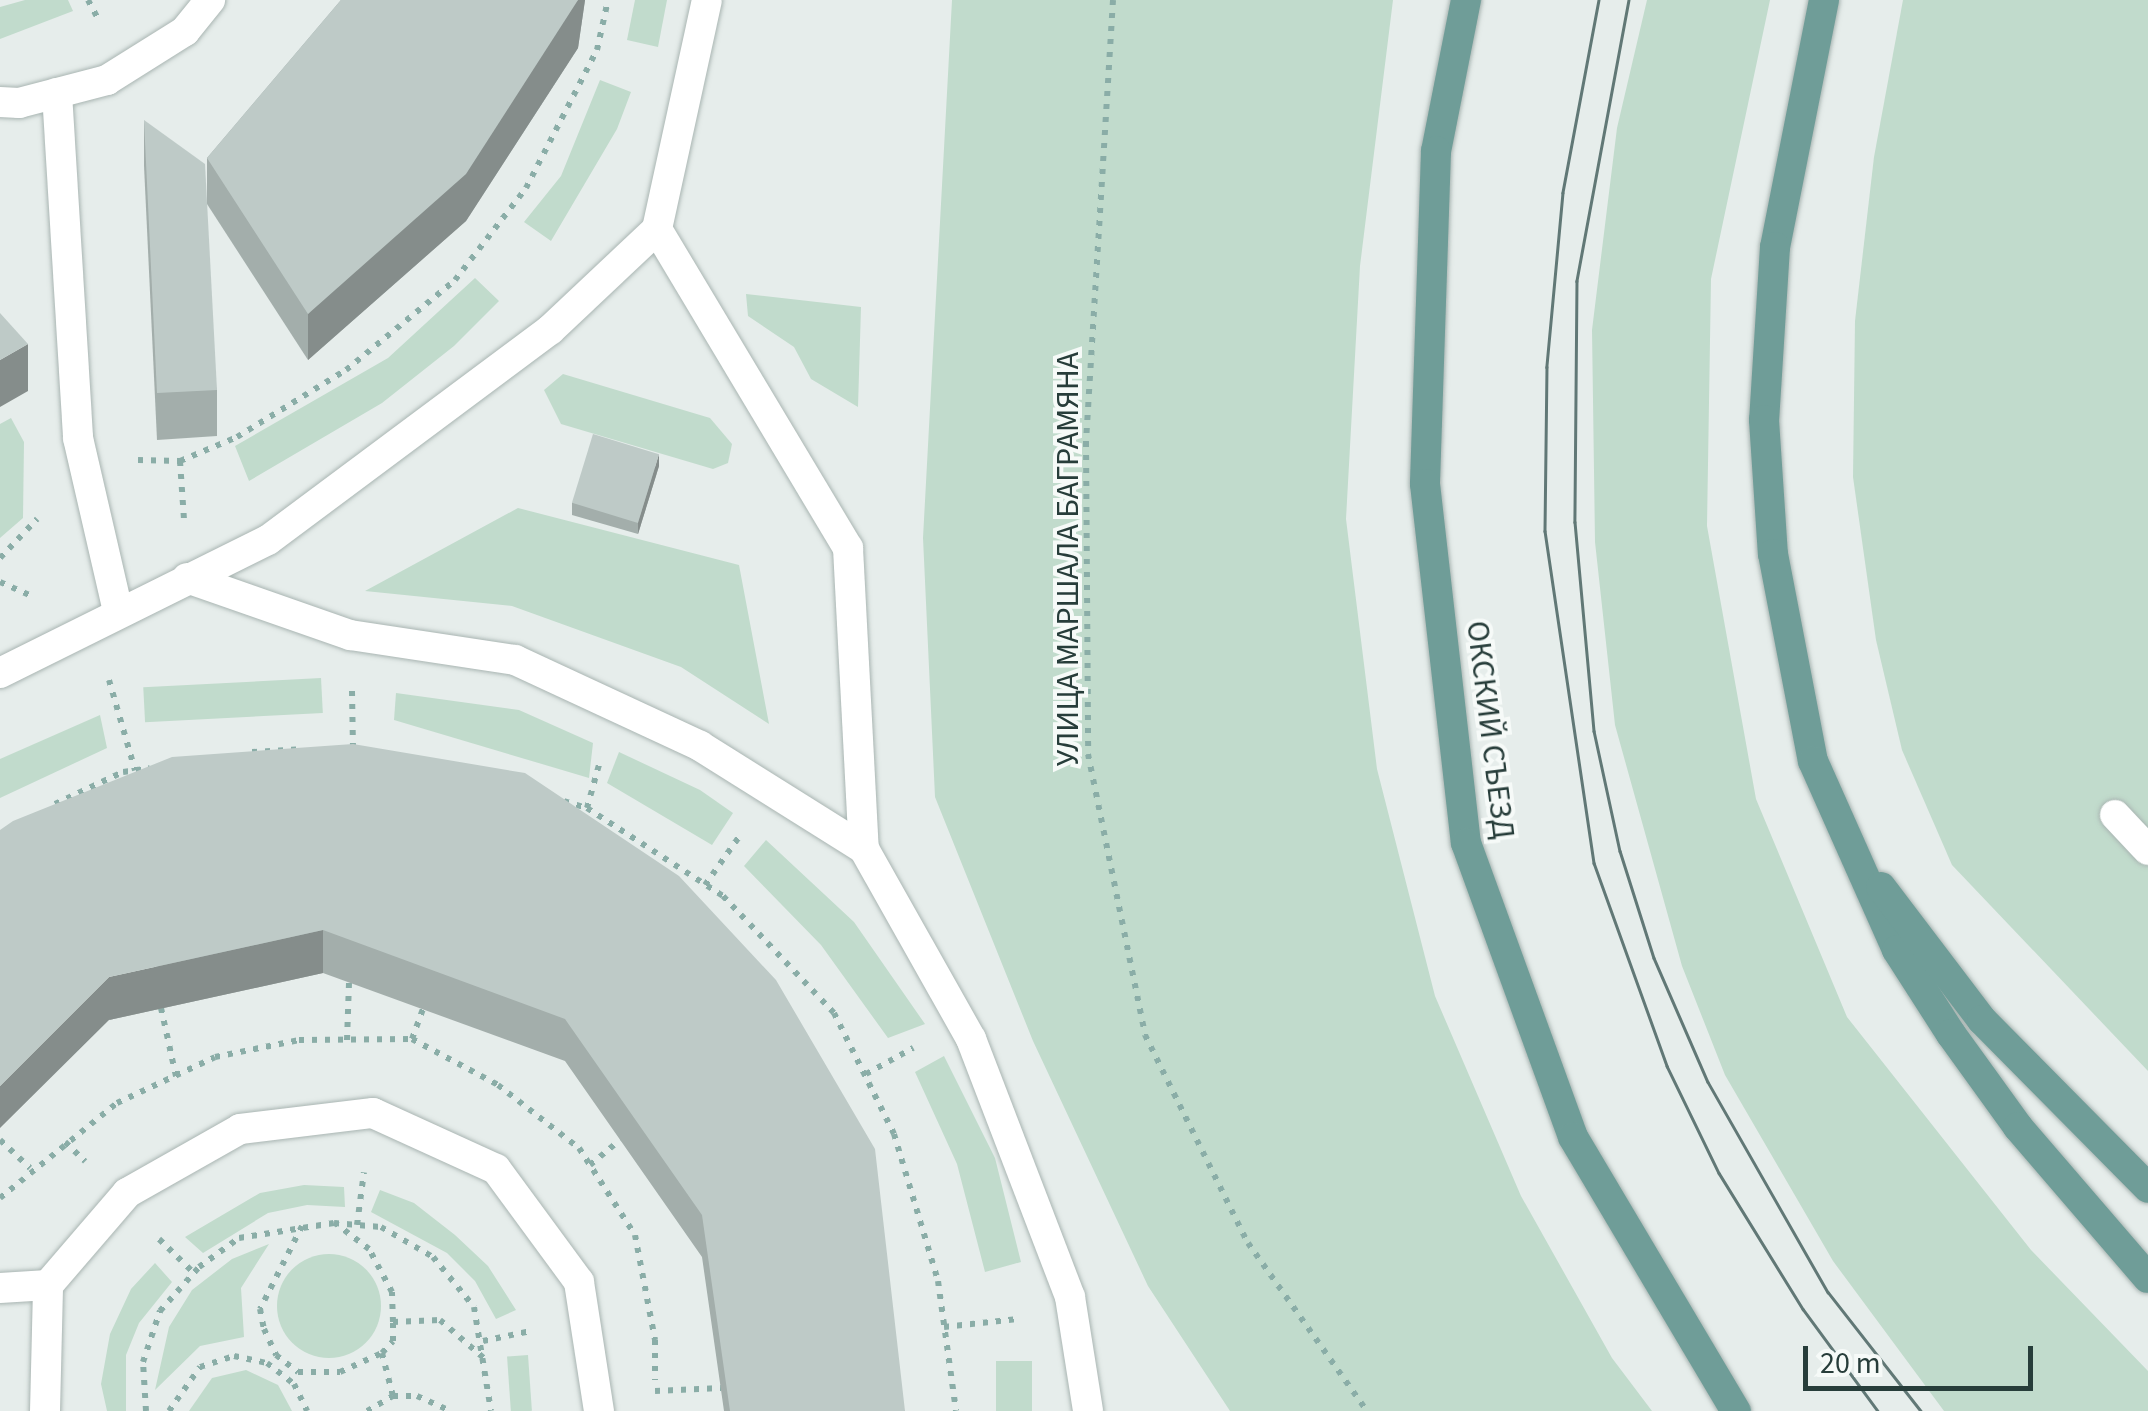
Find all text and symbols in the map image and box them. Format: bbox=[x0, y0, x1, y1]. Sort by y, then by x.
street label: УЛИЦА МАРШАЛА БАГРАМЯНА bbox=[1049, 352, 1087, 766]
street label: ОКСКИЙ СЪЕЗД bbox=[1458, 619, 1522, 841]
scale bar bbox=[1808, 1326, 2038, 1388]
text: 20 m bbox=[1820, 1342, 1881, 1385]

